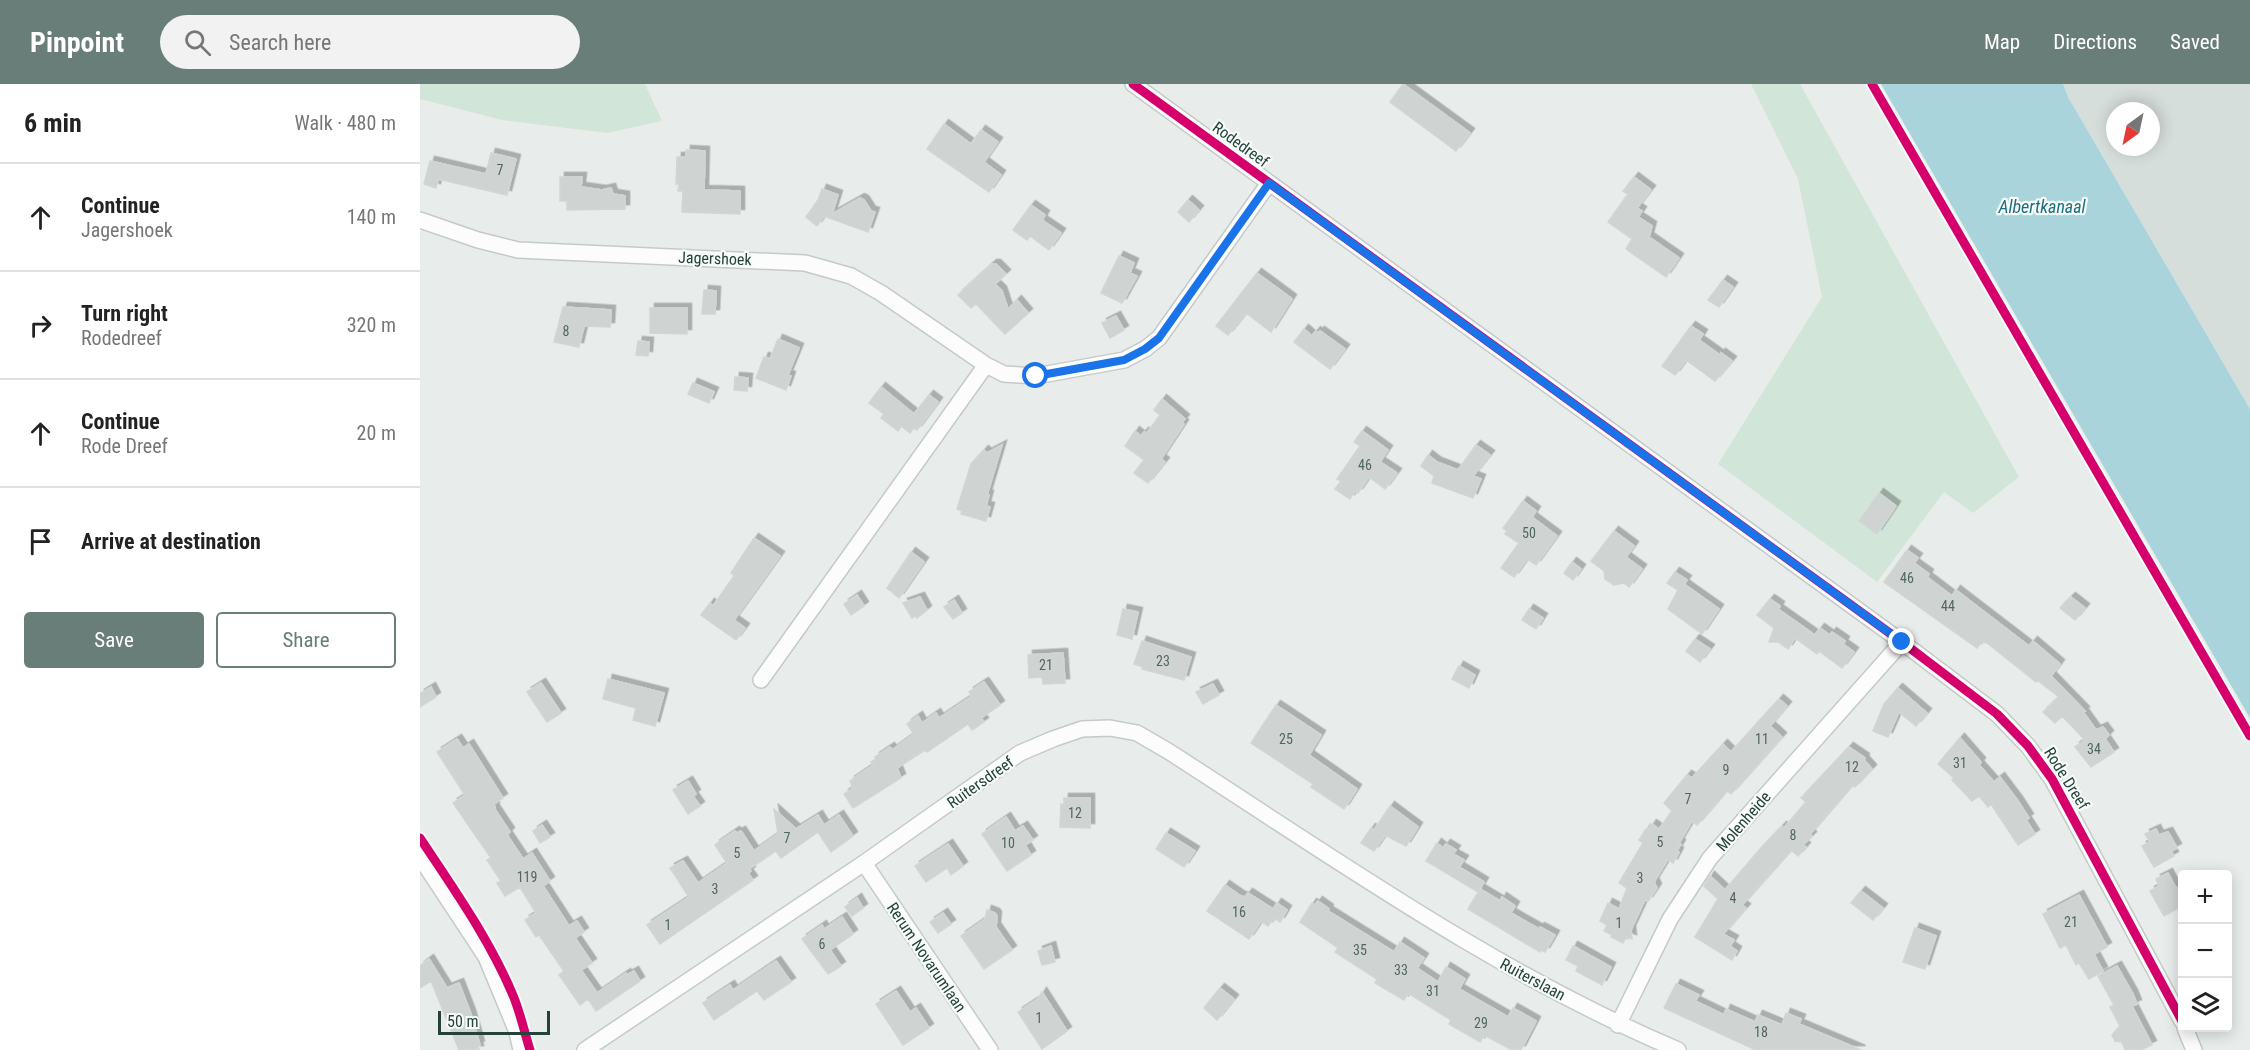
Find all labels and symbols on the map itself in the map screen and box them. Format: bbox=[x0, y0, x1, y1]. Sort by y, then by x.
north arrow bbox=[2106, 102, 2160, 156]
street label: Rodedreef bbox=[1209, 118, 1272, 171]
house number: 7 bbox=[497, 162, 504, 178]
water label: Albertkanaal bbox=[1997, 196, 2087, 217]
street label: Jagershoek bbox=[678, 248, 753, 269]
house number: 8 bbox=[563, 323, 570, 339]
route start bbox=[1022, 362, 1048, 388]
house number: 46 bbox=[1358, 457, 1372, 473]
house number: 50 bbox=[1522, 525, 1536, 541]
house number: 46 bbox=[1900, 570, 1914, 586]
house number: 44 bbox=[1941, 598, 1955, 614]
route end bbox=[1888, 628, 1914, 654]
house number: 23 bbox=[1156, 653, 1170, 669]
house number: 21 bbox=[1039, 657, 1053, 673]
house number: 25 bbox=[1279, 731, 1293, 747]
house number: 11 bbox=[1755, 731, 1769, 747]
house number: 34 bbox=[2087, 741, 2101, 757]
street label: Rode Dreef bbox=[2040, 744, 2093, 813]
street label: Ruitersdreef bbox=[943, 753, 1017, 812]
house number: 31 bbox=[1953, 755, 1967, 771]
house number: 12 bbox=[1845, 759, 1859, 775]
house number: 9 bbox=[1723, 762, 1729, 778]
street label: Molenheide bbox=[1712, 787, 1775, 855]
house number: 7 bbox=[1685, 791, 1692, 807]
house number: 12 bbox=[1068, 805, 1082, 821]
house number: 8 bbox=[1790, 827, 1797, 843]
house number: 7 bbox=[784, 830, 791, 846]
house number: 5 bbox=[1657, 834, 1664, 850]
house number: 10 bbox=[1001, 835, 1015, 851]
house number: 5 bbox=[734, 845, 741, 861]
house number: 119 bbox=[517, 869, 537, 885]
house number: 3 bbox=[1637, 870, 1643, 886]
house number: 3 bbox=[712, 881, 718, 897]
house number: 4 bbox=[1730, 890, 1737, 906]
street label: Rerum Novarumlaan bbox=[883, 899, 970, 1016]
house number: 16 bbox=[1232, 904, 1246, 920]
house number: 21 bbox=[2064, 914, 2078, 930]
house number: 1 bbox=[1616, 915, 1622, 931]
house number: 1 bbox=[665, 917, 671, 933]
house number: 6 bbox=[819, 936, 826, 952]
house number: 35 bbox=[1353, 942, 1367, 958]
street label: Ruiterslaan bbox=[1497, 954, 1569, 1005]
house number: 33 bbox=[1394, 962, 1408, 978]
house number: 31 bbox=[1426, 983, 1440, 999]
scale bar bbox=[438, 1008, 550, 1036]
house number: 1 bbox=[1036, 1010, 1042, 1026]
house number: 29 bbox=[1474, 1015, 1488, 1031]
house number: 18 bbox=[1754, 1024, 1768, 1040]

